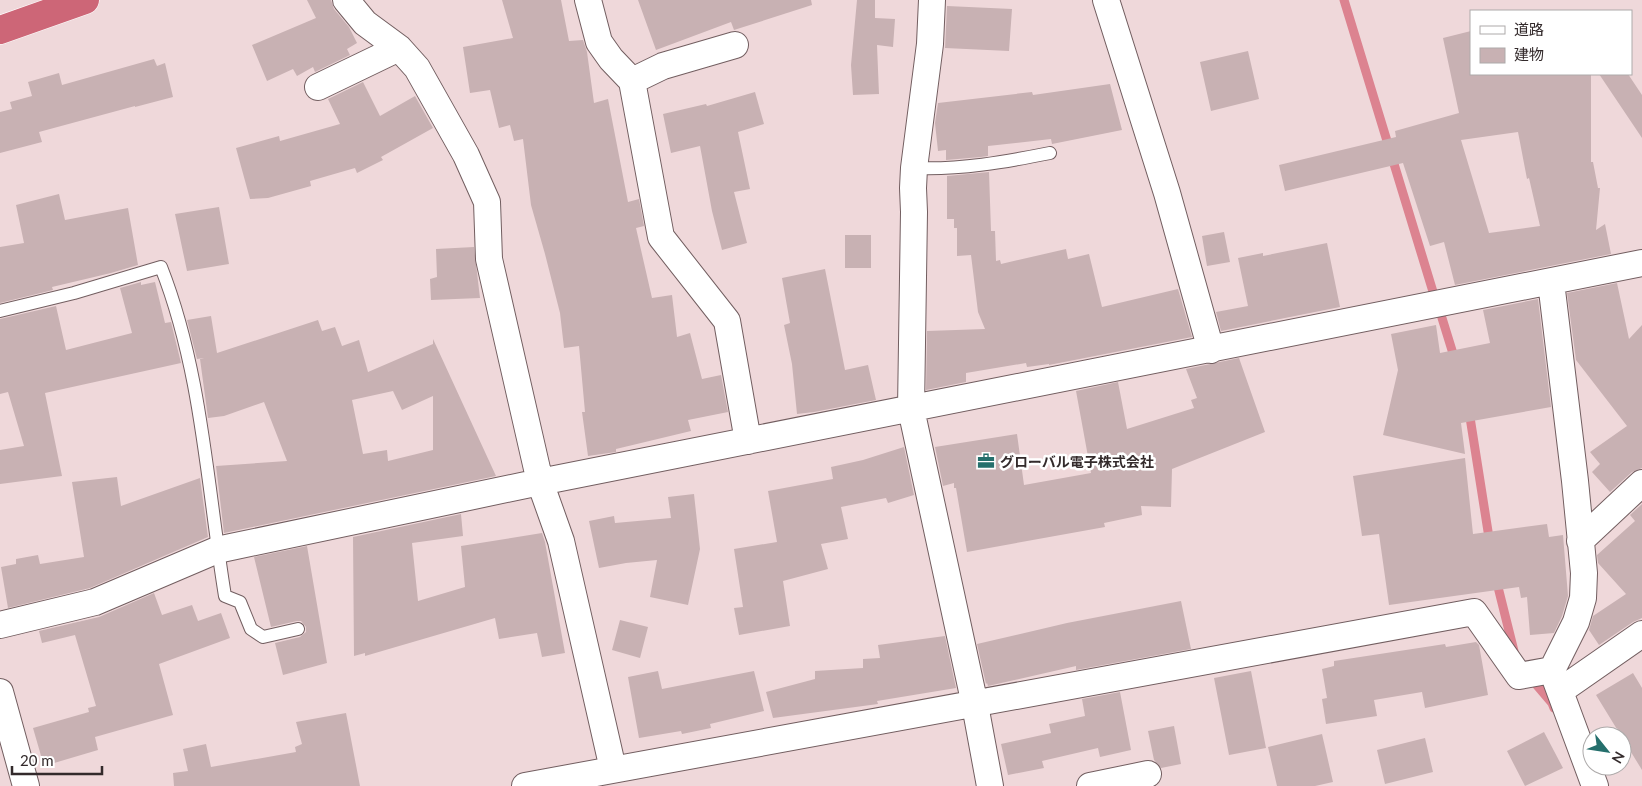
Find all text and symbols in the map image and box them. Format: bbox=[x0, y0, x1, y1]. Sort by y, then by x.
legend bbox=[1470, 10, 1632, 75]
text: 道路 bbox=[1514, 20, 1544, 38]
text: 建物 bbox=[1514, 45, 1544, 63]
office icon: グローバル電子株式会社 bbox=[976, 451, 996, 471]
place label: グローバル電子株式会社 bbox=[1000, 453, 1154, 470]
north arrow bbox=[1582, 726, 1632, 776]
scale bar bbox=[12, 744, 102, 776]
text: N bbox=[1609, 749, 1629, 767]
text: 20 m bbox=[20, 751, 54, 769]

